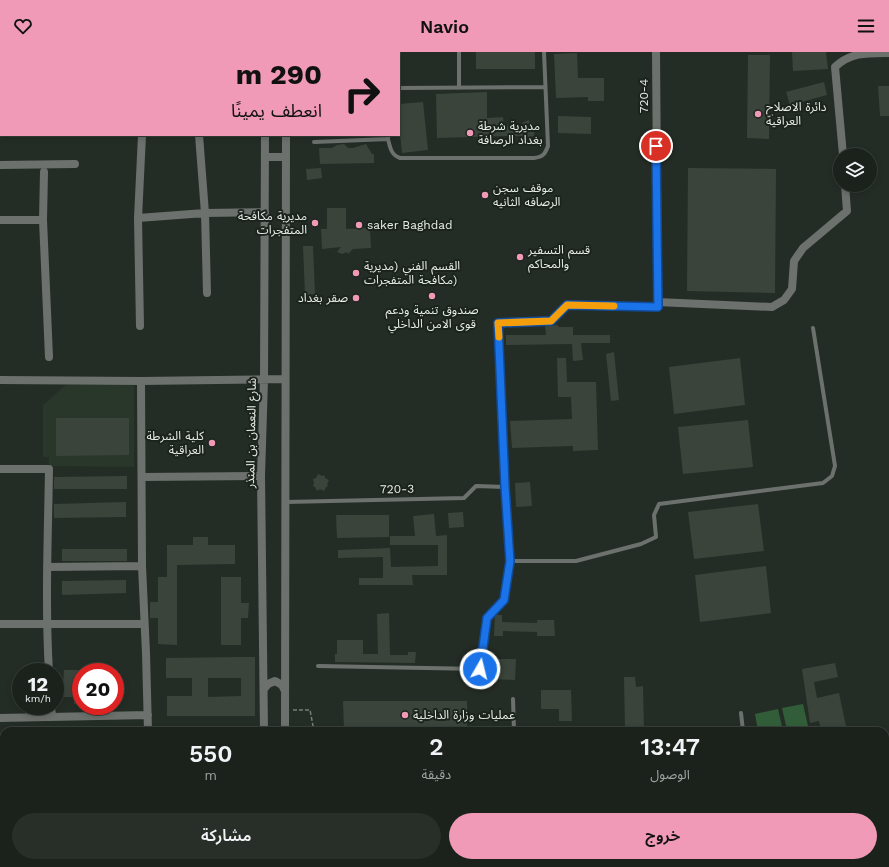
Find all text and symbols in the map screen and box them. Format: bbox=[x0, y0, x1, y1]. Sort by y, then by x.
icon: heart bbox=[12, 15, 34, 37]
icon: menu bbox=[855, 15, 877, 37]
text: Navio bbox=[420, 16, 469, 37]
text: 290 m bbox=[236, 58, 322, 91]
icon: right bbox=[336, 68, 388, 120]
street label: 720-4 bbox=[637, 79, 651, 113]
text: انعطف يمينًا bbox=[231, 100, 322, 121]
place label: دائرة الاصلاح العراقية bbox=[766, 100, 827, 128]
marker: دائرة الاصلاح العراقية bbox=[753, 109, 763, 119]
place label: مديرية شرطة بغداد الرصافة bbox=[478, 119, 542, 147]
marker: مديرية شرطة بغداد الرصافة bbox=[465, 128, 475, 138]
pin bbox=[639, 129, 673, 163]
icon: arrive bbox=[645, 135, 667, 157]
map controls bbox=[833, 148, 877, 192]
button: layers bbox=[833, 148, 877, 192]
place label: موقف سجن الرصافه الثانيه bbox=[493, 181, 561, 209]
marker: موقف سجن الرصافه الثانيه bbox=[480, 190, 490, 200]
place label: مديرية مكافحة المتفجرات bbox=[238, 209, 307, 237]
marker: مديرية مكافحة المتفجرات bbox=[310, 218, 320, 228]
place label: saker Baghdad bbox=[367, 218, 453, 232]
marker: saker Baghdad bbox=[354, 220, 364, 230]
place label: قسم التسفير والمحاكم bbox=[527, 243, 590, 273]
marker: قسم التسفير والمحاكم bbox=[515, 252, 525, 262]
place label: القسم الفني (مديرية مكافحة المتفجرات) bbox=[364, 259, 460, 287]
marker: القسم الفني (مديرية مكافحة المتفجرات) bbox=[351, 268, 361, 278]
place label: صقر بغداد bbox=[298, 291, 348, 305]
marker: صندوق تنمية ودعم قوى الامن الداخلي bbox=[427, 291, 437, 301]
marker: صقر بغداد bbox=[351, 293, 361, 303]
place label: صندوق تنمية ودعم قوى الامن الداخلي bbox=[386, 303, 479, 334]
street label: شارع النعمان بن المنذر bbox=[243, 378, 261, 489]
place label: كلية الشرطة العراقية bbox=[147, 429, 205, 457]
marker: كلية الشرطة العراقية bbox=[207, 438, 217, 448]
street label: 720-3 bbox=[380, 482, 414, 496]
position arrow bbox=[459, 648, 501, 690]
speed limit sign: 20 bbox=[72, 663, 124, 715]
text: 12 bbox=[28, 672, 48, 696]
text: km/h bbox=[25, 693, 51, 704]
place label: عمليات وزارة الداخلية bbox=[413, 708, 515, 722]
marker: عمليات وزارة الداخلية bbox=[400, 710, 410, 720]
text: 2 bbox=[429, 733, 443, 761]
text: 13:47 bbox=[640, 733, 700, 761]
text: 550 bbox=[189, 740, 232, 768]
text: دقيقة bbox=[422, 767, 451, 782]
text: الوصول bbox=[650, 767, 690, 782]
text: m bbox=[205, 768, 217, 783]
button: مشاركة bbox=[12, 813, 441, 859]
button: خروج bbox=[449, 813, 877, 859]

